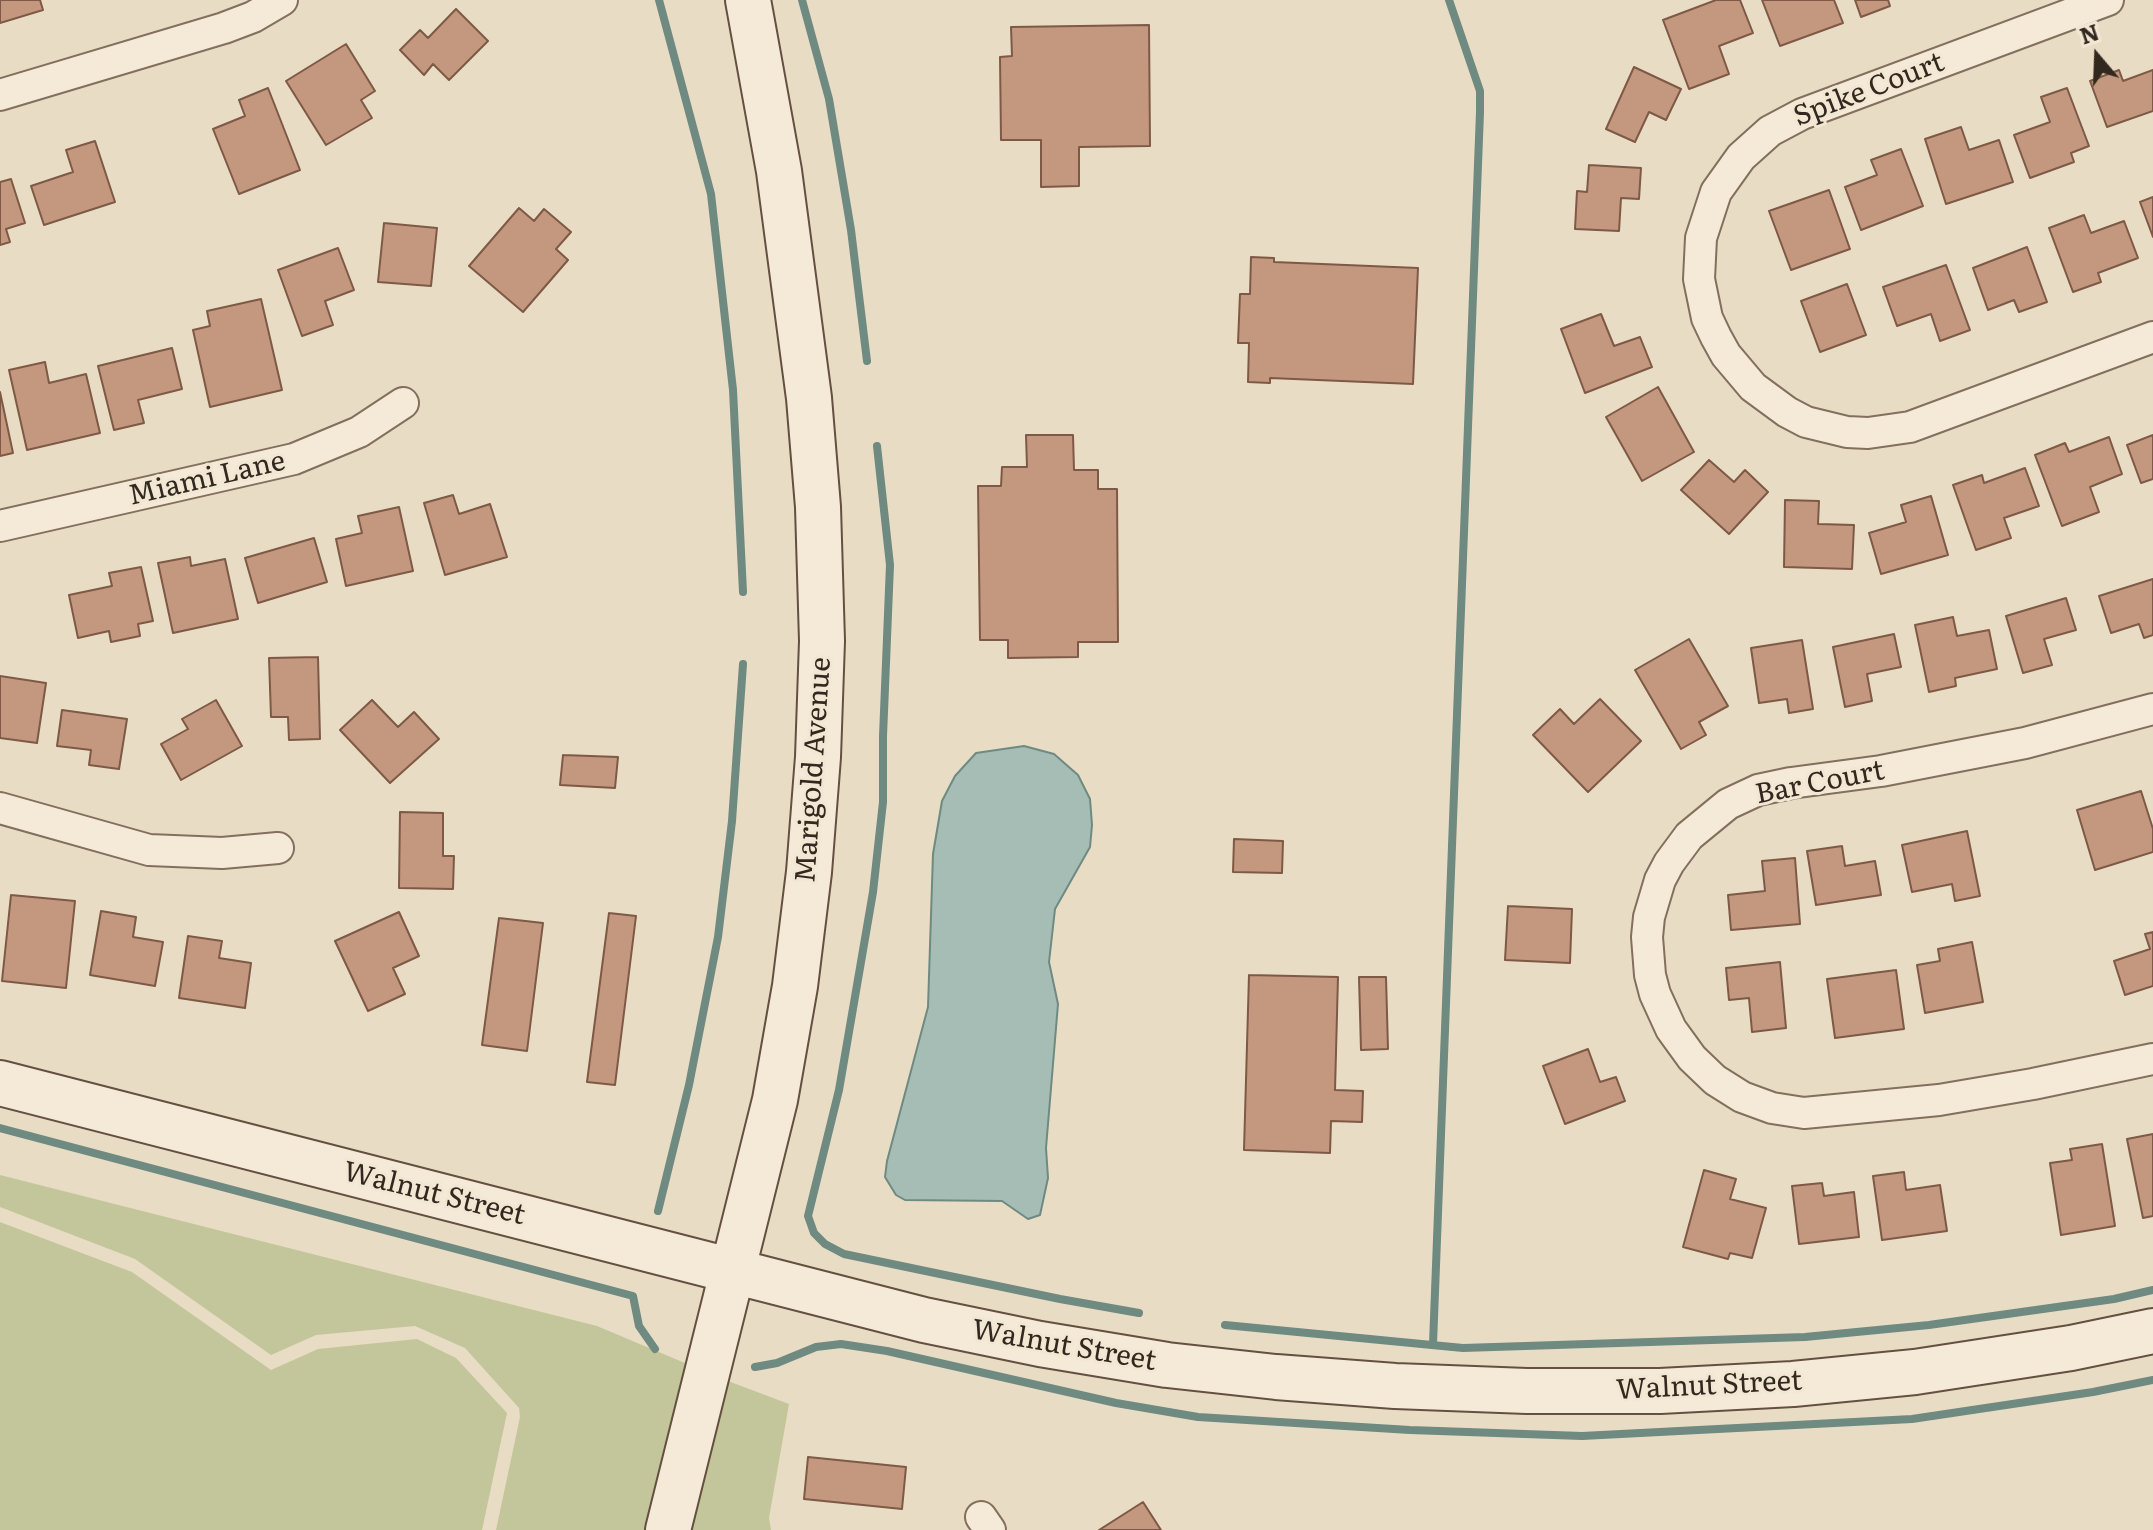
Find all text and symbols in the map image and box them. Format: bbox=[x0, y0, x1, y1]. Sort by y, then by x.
text: N bbox=[2075, 14, 2103, 51]
north arrow bbox=[2057, 16, 2137, 96]
street label: Spike Court bbox=[1789, 46, 1949, 134]
street label: Miami Lane bbox=[125, 445, 289, 513]
street label: Marigold Avenue bbox=[789, 656, 839, 884]
street label: Bar Court bbox=[1753, 754, 1887, 812]
street label: Walnut Street bbox=[340, 1155, 528, 1233]
street label: Walnut Street bbox=[969, 1313, 1159, 1379]
street label: Walnut Street bbox=[1615, 1364, 1803, 1408]

